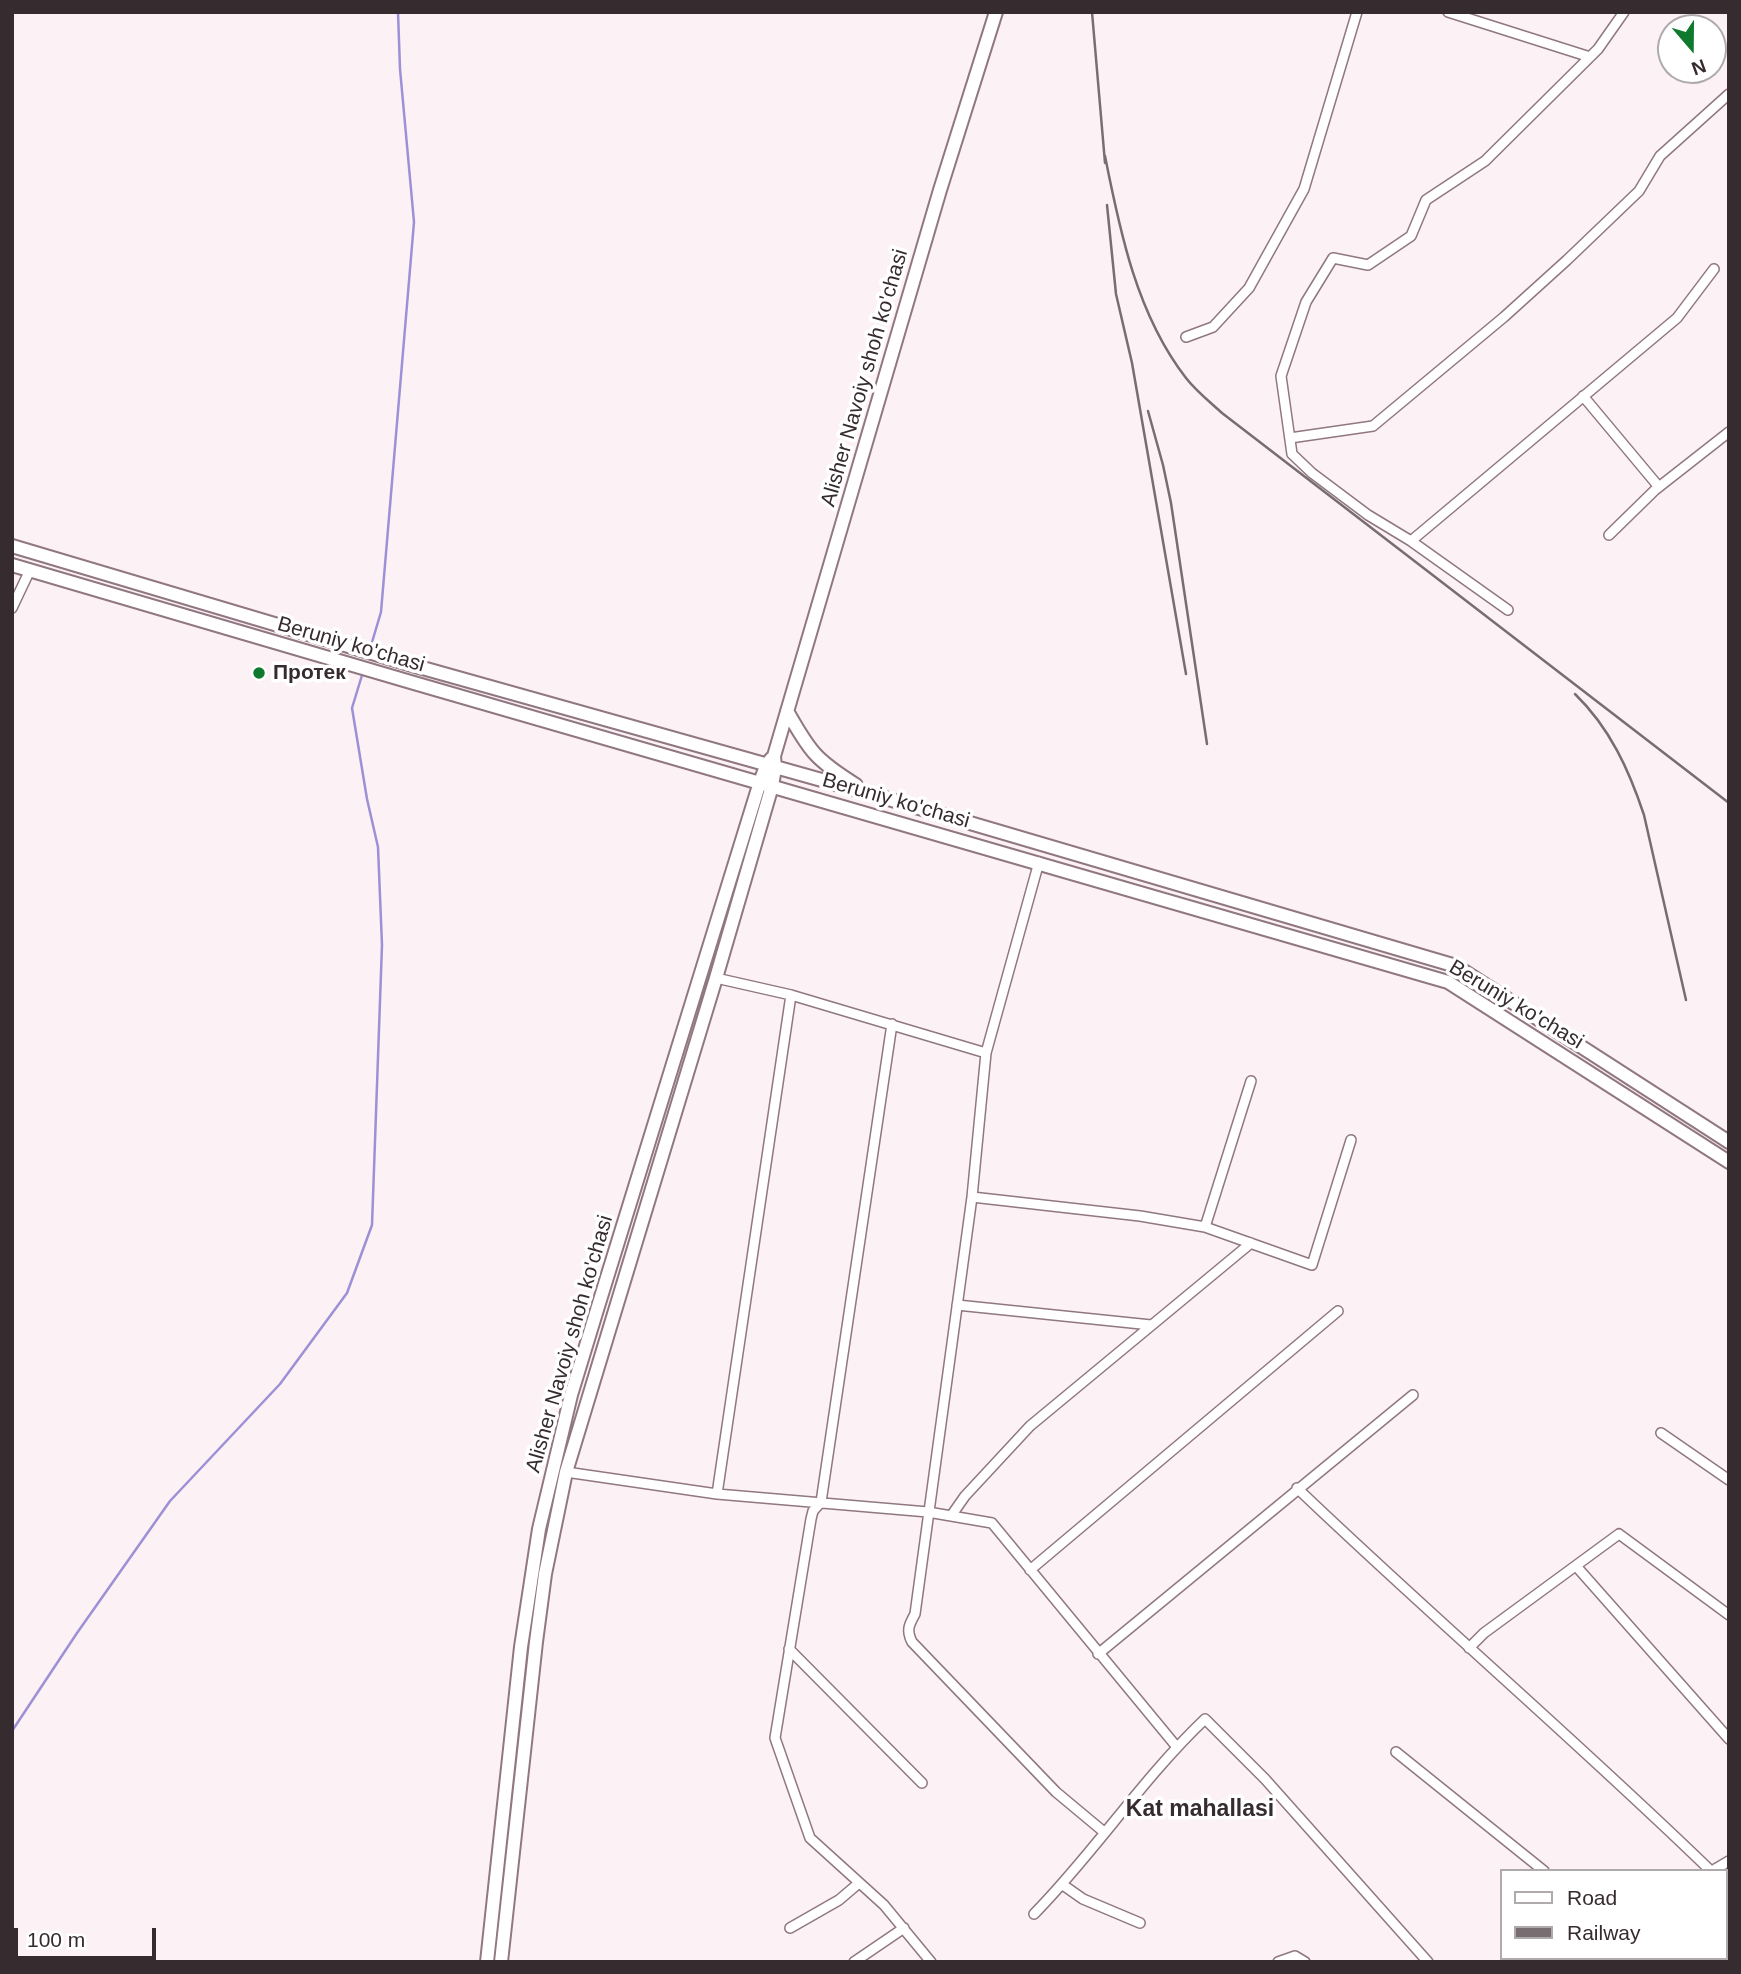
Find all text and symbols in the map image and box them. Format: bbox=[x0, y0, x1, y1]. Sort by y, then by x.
north arrow bbox=[1657, 14, 1727, 84]
text: N bbox=[1689, 55, 1709, 80]
street label: Alisher Navoiy shoh ko'chasi bbox=[816, 246, 914, 510]
street label: Beruniy ko'chasi bbox=[274, 612, 428, 678]
place label: Протек bbox=[273, 660, 346, 686]
marker: Протек bbox=[251, 665, 267, 681]
street label: Beruniy ko'chasi bbox=[819, 768, 973, 834]
street label: Beruniy ko'chasi bbox=[1444, 955, 1588, 1055]
street label: Alisher Navoiy shoh ko'chasi bbox=[521, 1212, 619, 1476]
district label: Kat mahallasi bbox=[1126, 1796, 1274, 1824]
legend bbox=[1500, 1869, 1727, 1960]
text: Road bbox=[1567, 1886, 1617, 1909]
scale bar bbox=[18, 1914, 159, 1958]
text: Railway bbox=[1567, 1921, 1641, 1944]
text: 100 m bbox=[27, 1928, 85, 1951]

